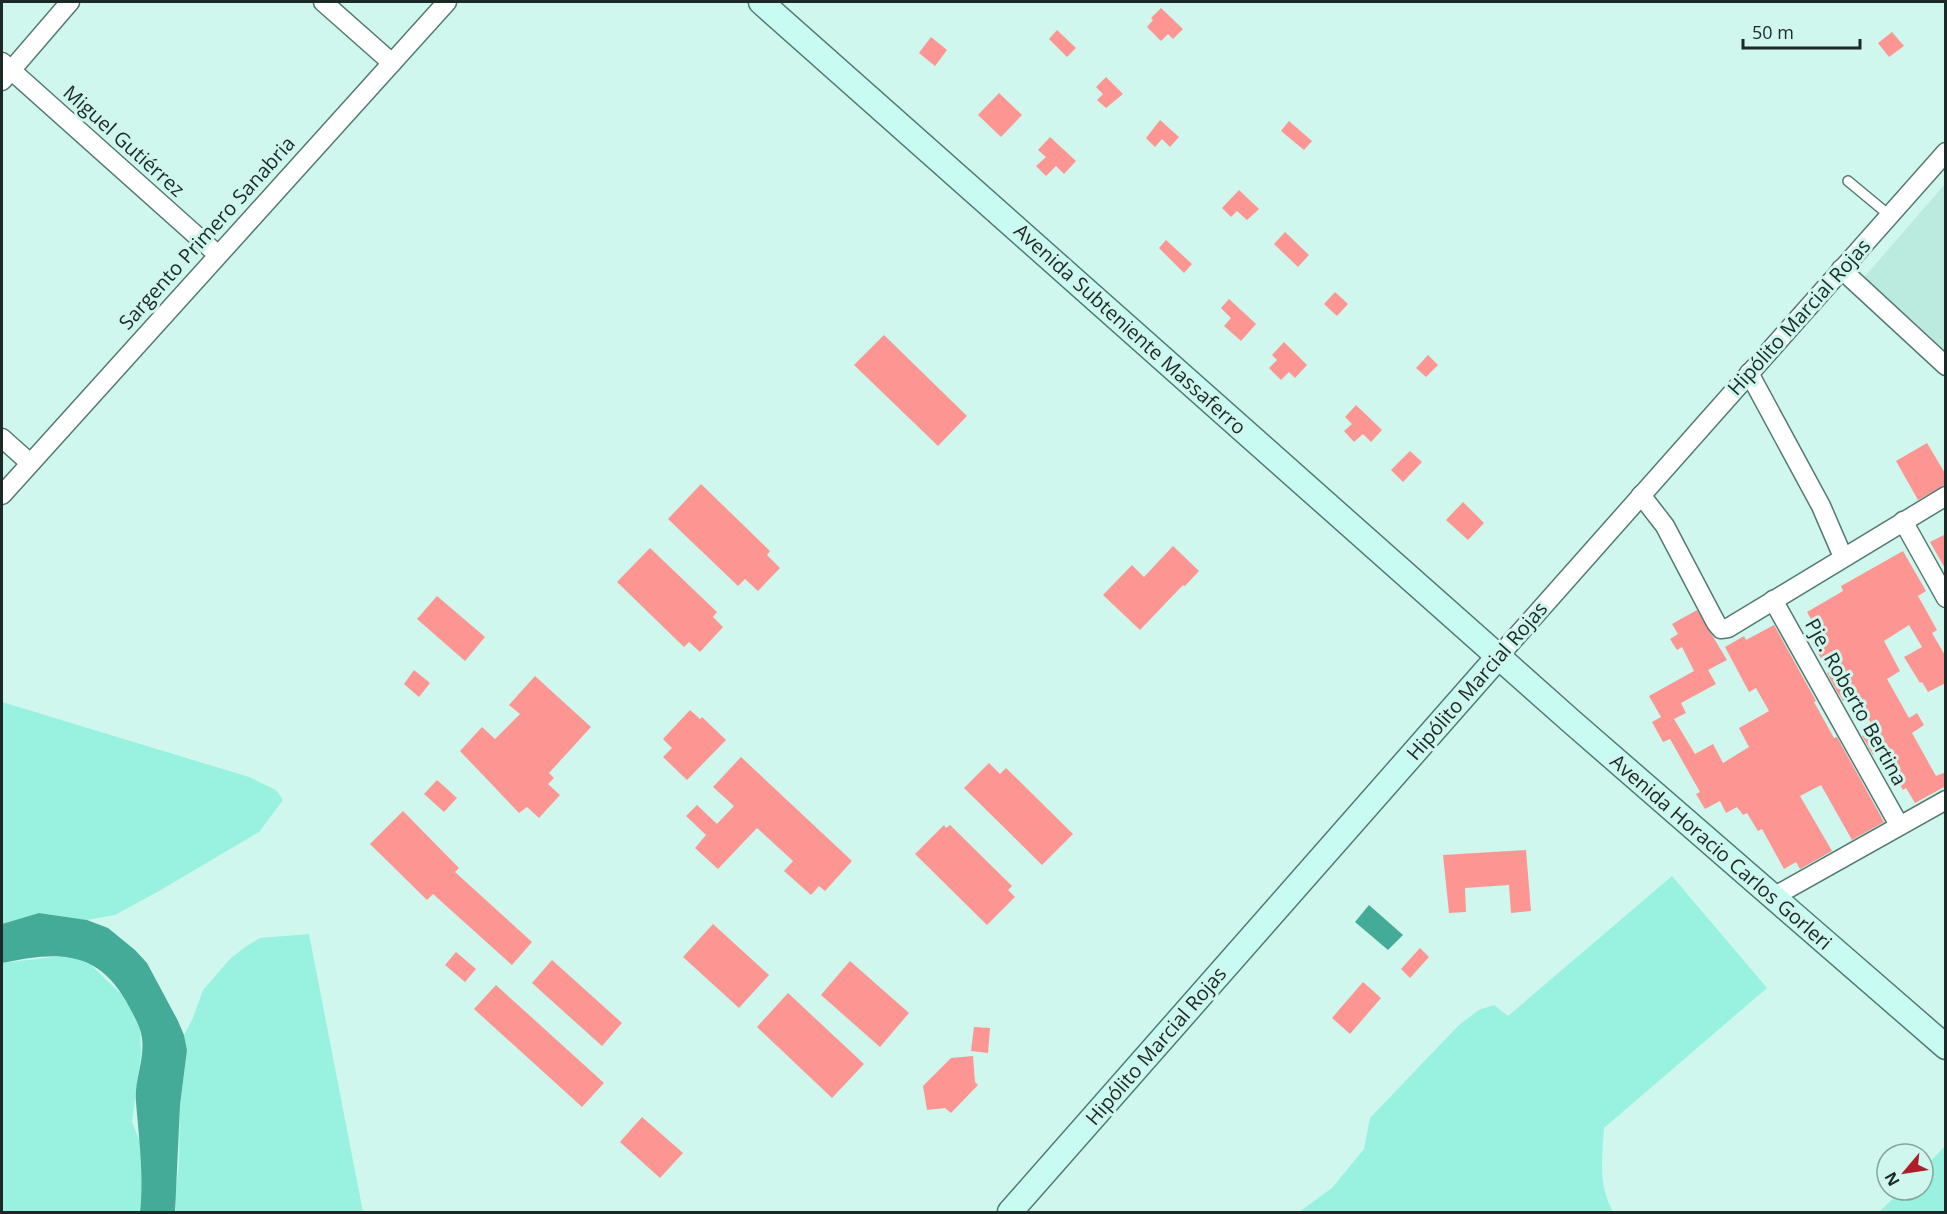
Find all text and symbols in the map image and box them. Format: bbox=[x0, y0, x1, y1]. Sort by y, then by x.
scale bar bbox=[1743, 12, 1860, 50]
text: 50 m bbox=[1752, 20, 1794, 44]
street label: Miguel Gutiérrez bbox=[58, 79, 191, 202]
street label: Sargento Primero Sanabria bbox=[112, 130, 301, 335]
street label: Avenida Subteniente Massaferro bbox=[1009, 217, 1252, 440]
street label: Hipólito Marcial Rojas bbox=[1721, 233, 1876, 401]
street label: Hipólito Marcial Rojas bbox=[1400, 596, 1553, 766]
street label: Pje. Roberto Bertina bbox=[1799, 613, 1914, 790]
street label: Avenida Horacio Carlos Gorleri bbox=[1605, 748, 1838, 955]
street label: Hipólito Marcial Rojas bbox=[1079, 961, 1232, 1131]
north arrow bbox=[1875, 1142, 1935, 1202]
text: N bbox=[1879, 1168, 1905, 1190]

